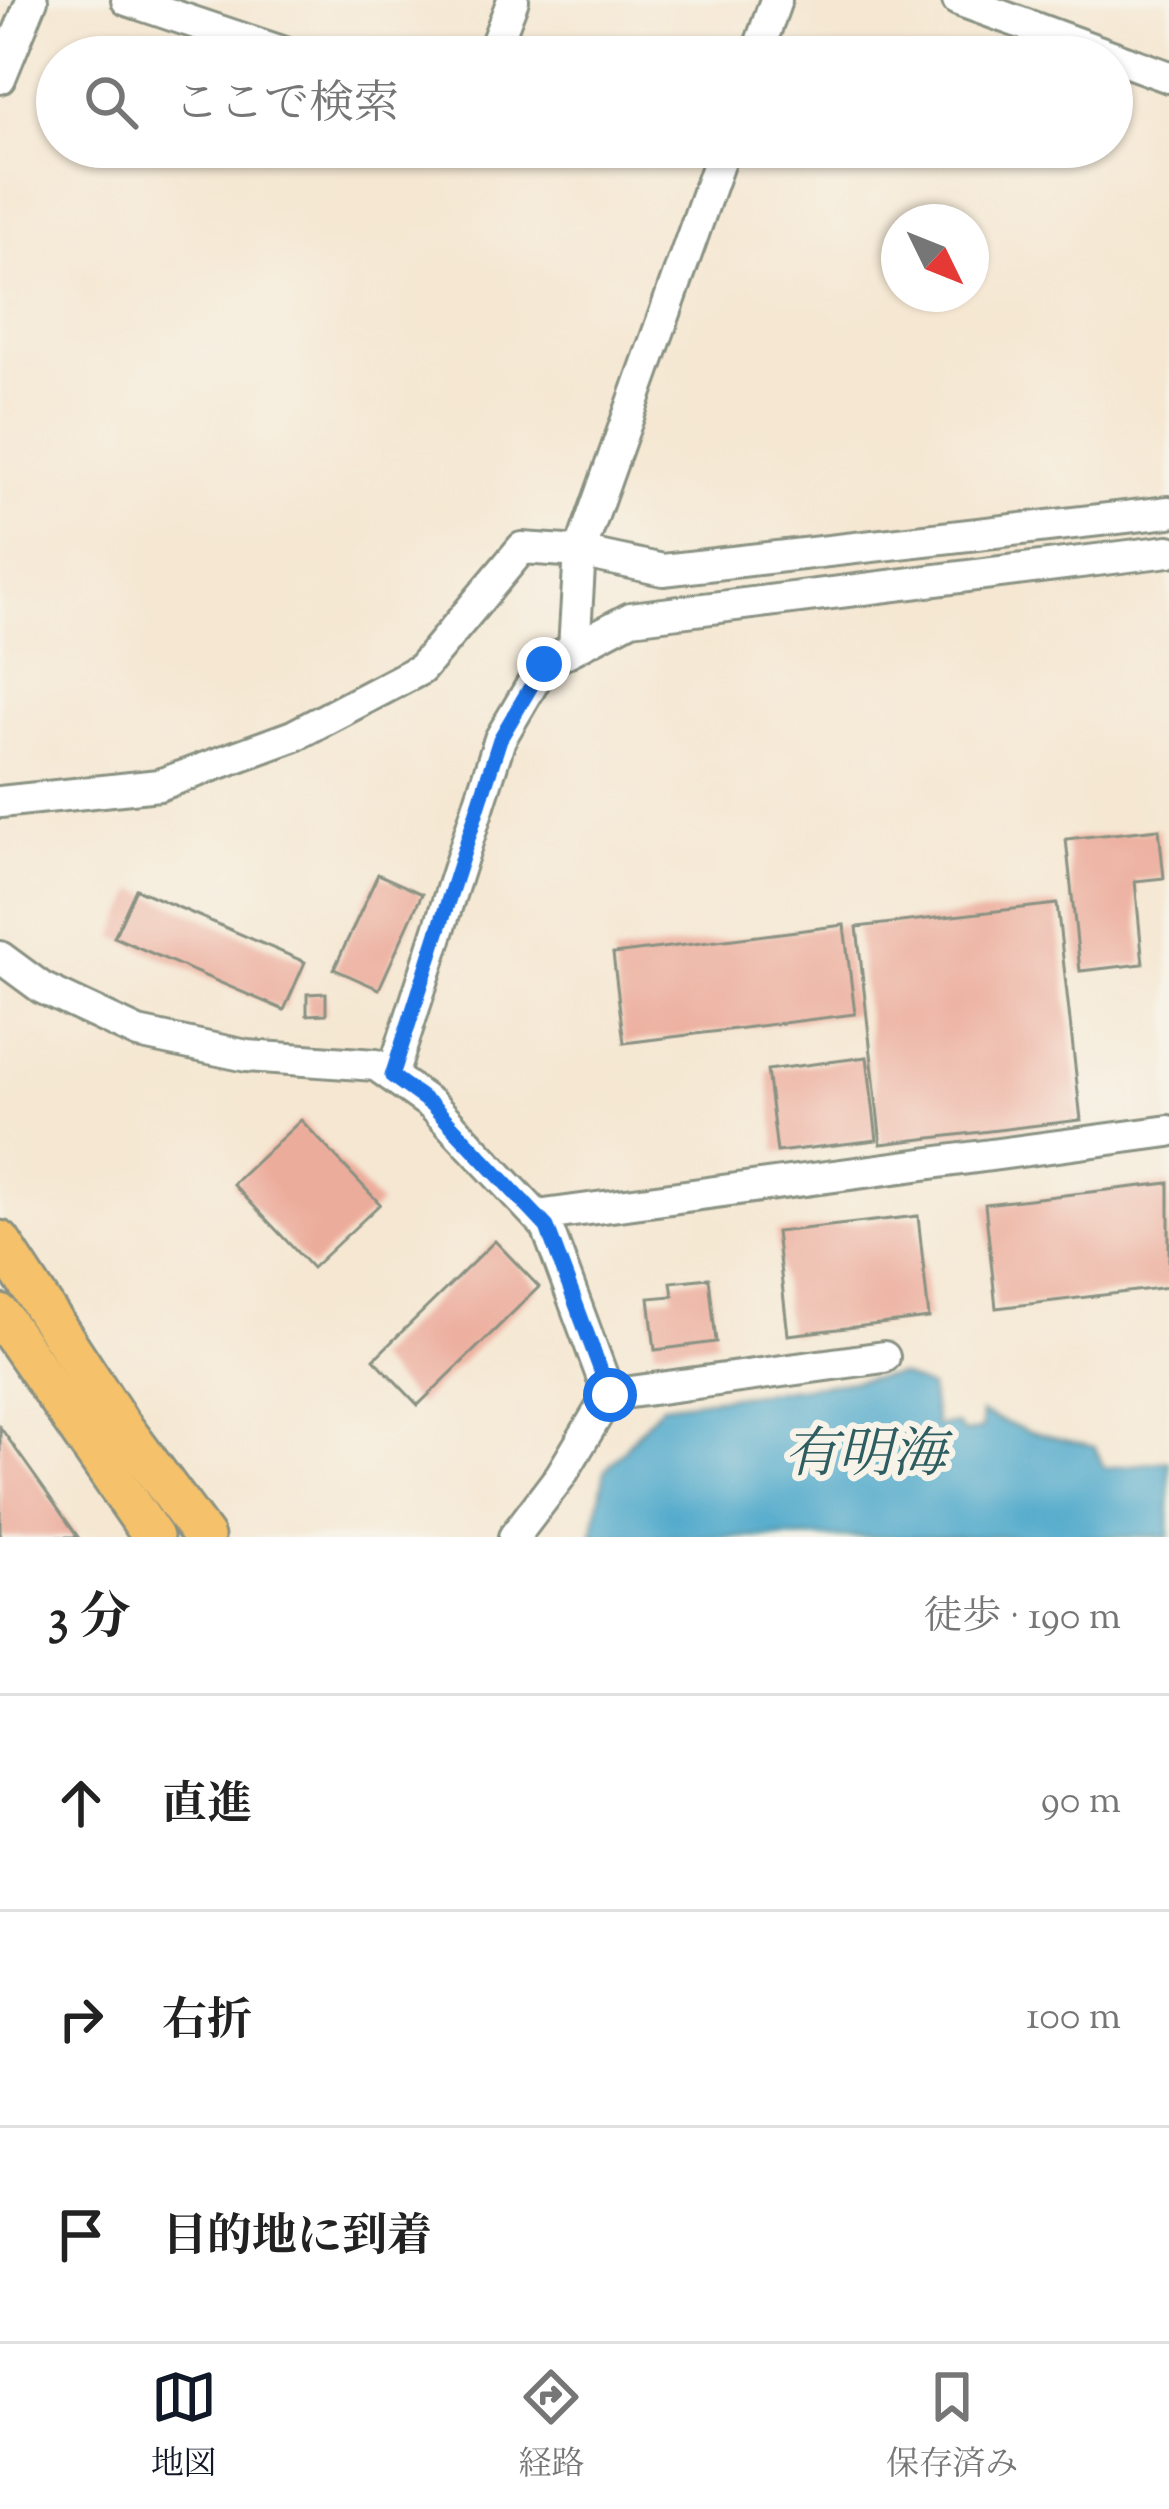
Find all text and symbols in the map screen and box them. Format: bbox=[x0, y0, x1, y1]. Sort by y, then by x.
search box bbox=[36, 36, 1133, 168]
icon: search bbox=[78, 69, 144, 135]
text: ここで検索 bbox=[174, 74, 399, 139]
north arrow bbox=[881, 204, 989, 312]
route end bbox=[517, 637, 571, 691]
route start bbox=[583, 1368, 637, 1422]
water label: 有明海 bbox=[784, 1419, 953, 1497]
text: 3 分 bbox=[48, 1584, 130, 1657]
text: 徒歩 · 190 m bbox=[924, 1591, 1121, 1647]
icon: ahead bbox=[48, 1770, 114, 1836]
text: 直進 bbox=[162, 1775, 252, 1840]
text: 90 m bbox=[1041, 1775, 1121, 1831]
icon: right bbox=[48, 1986, 114, 2052]
text: 右折 bbox=[162, 1991, 252, 2056]
text: 100 m bbox=[1026, 1991, 1121, 2047]
icon: arrive bbox=[48, 2202, 114, 2268]
text: 目的地に到着 bbox=[162, 2207, 432, 2272]
tab: 地図 bbox=[151, 2364, 217, 2490]
tab: 経路 bbox=[518, 2364, 584, 2490]
tab: 保存済み bbox=[886, 2364, 1018, 2490]

